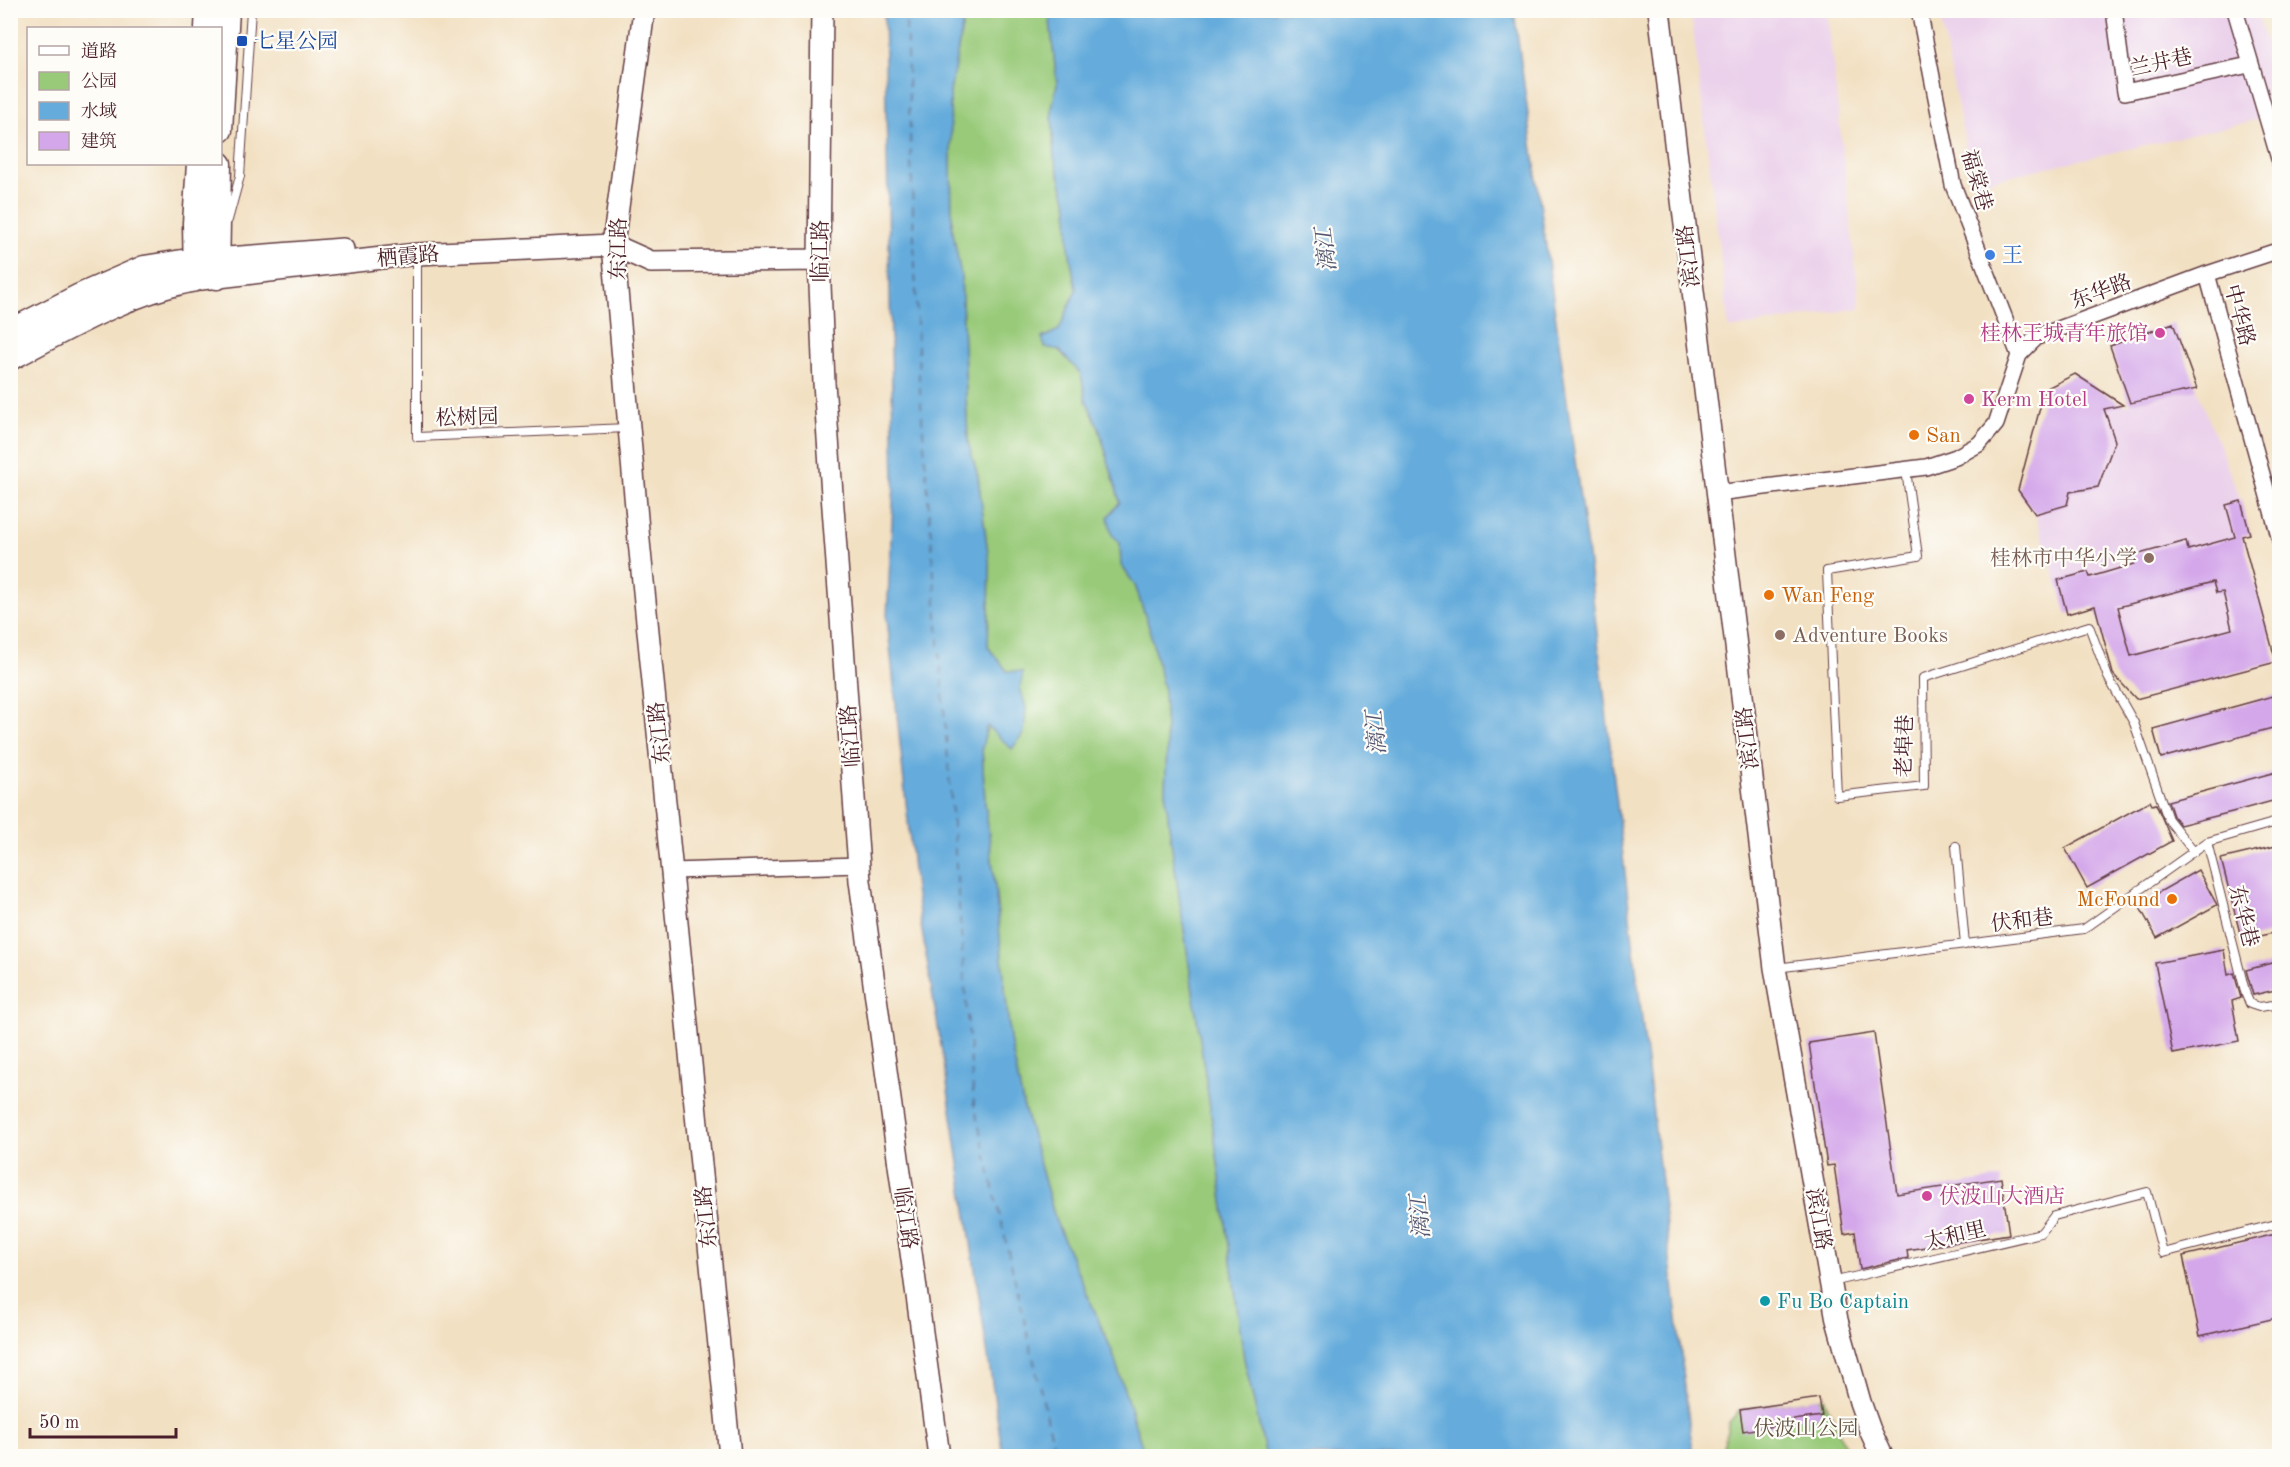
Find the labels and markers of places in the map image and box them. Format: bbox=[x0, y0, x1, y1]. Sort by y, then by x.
place label: 七星公园 bbox=[254, 30, 338, 53]
marker: 七星公园 bbox=[235, 34, 249, 48]
place label: 王 bbox=[2002, 244, 2023, 267]
marker: 王 bbox=[1983, 248, 1997, 262]
place label: 桂林王城青年旅馆 bbox=[1980, 321, 2148, 345]
marker: 桂林王城青年旅馆 bbox=[2153, 326, 2167, 340]
place label: Kerm Hotel bbox=[1981, 390, 2088, 411]
marker: Kerm Hotel bbox=[1962, 392, 1976, 406]
place label: San bbox=[1926, 426, 1961, 447]
marker: San bbox=[1907, 428, 1921, 442]
place label: 桂林市中华小学 bbox=[1990, 547, 2137, 570]
marker: 桂林市中华小学 bbox=[2142, 551, 2156, 565]
place label: Wan Feng bbox=[1781, 586, 1875, 607]
marker: Wan Feng bbox=[1762, 588, 1776, 602]
place label: Adventure Books bbox=[1792, 626, 1948, 647]
marker: Adventure Books bbox=[1773, 628, 1787, 642]
place label: McFound bbox=[2077, 890, 2160, 911]
marker: McFound bbox=[2165, 892, 2179, 906]
place label: 伏波山大酒店 bbox=[1939, 1185, 2065, 1208]
marker: 伏波山大酒店 bbox=[1920, 1189, 1934, 1203]
place label: Fu Bo Captain bbox=[1777, 1292, 1909, 1313]
marker: Fu Bo Captain bbox=[1758, 1294, 1772, 1308]

